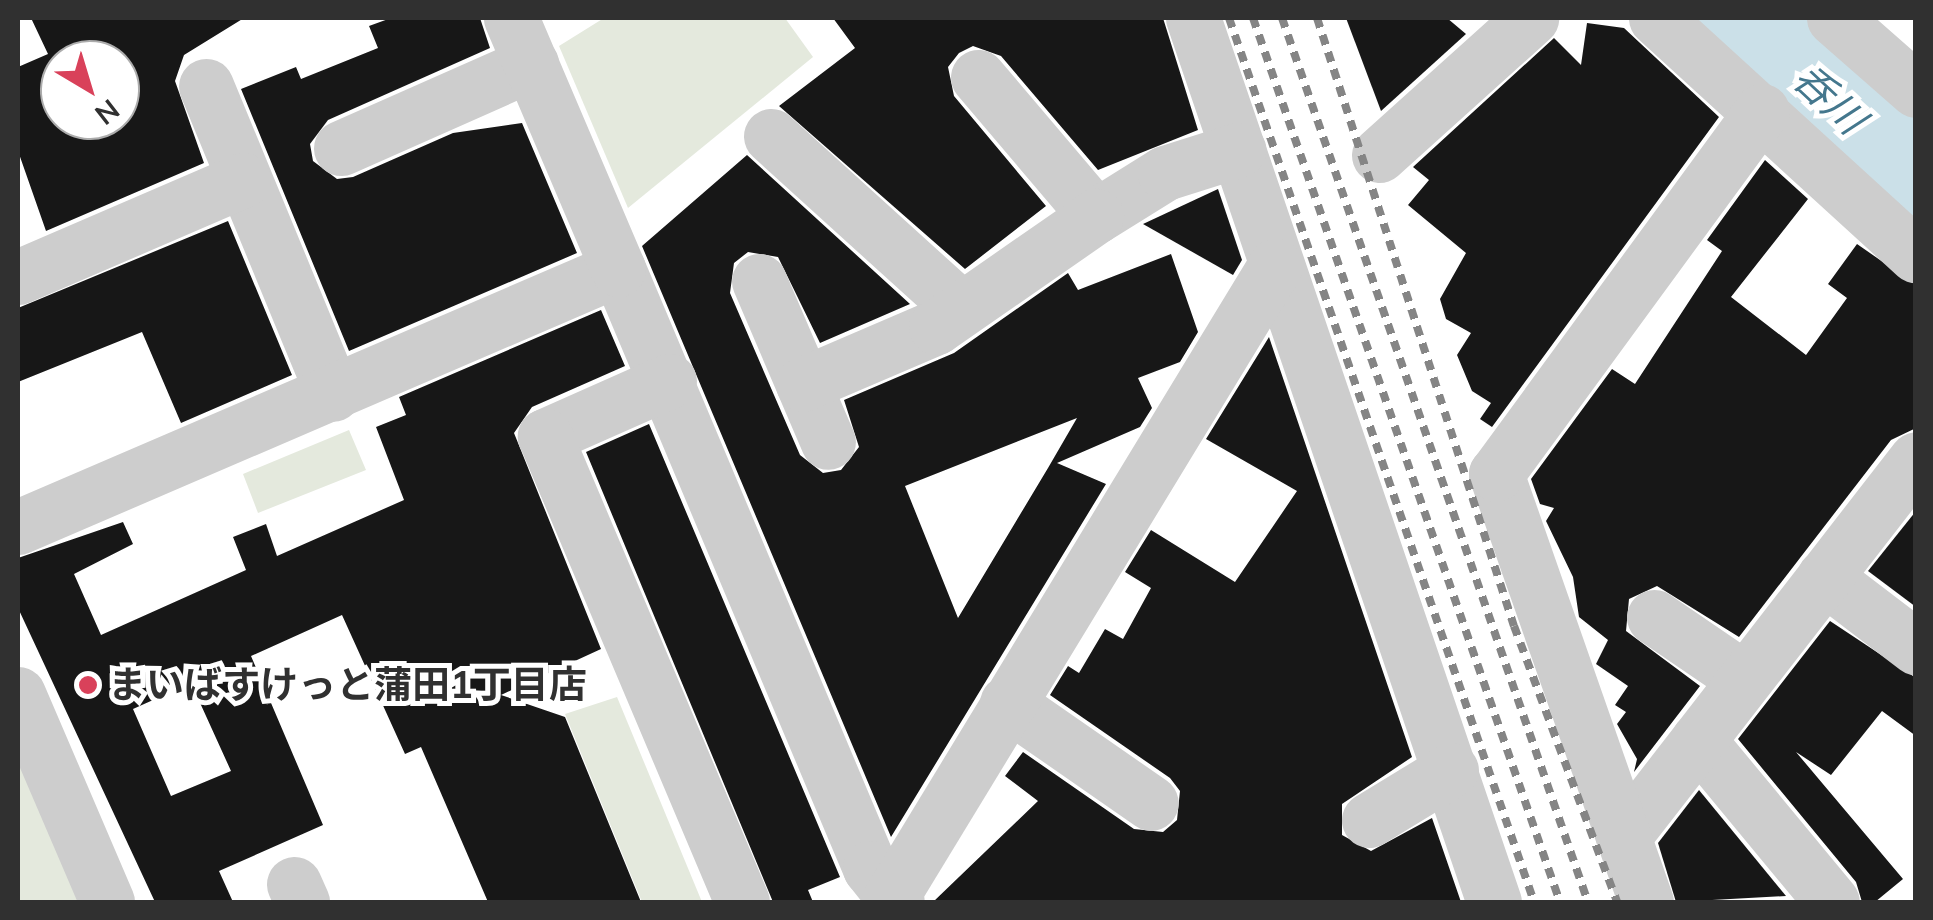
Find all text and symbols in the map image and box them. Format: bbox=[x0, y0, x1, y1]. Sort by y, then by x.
north arrow bbox=[40, 40, 140, 140]
water label: 呑川 bbox=[1784, 53, 1876, 143]
text: N bbox=[88, 92, 127, 133]
place label: まいばすけっと蒲田1丁目店 bbox=[108, 662, 587, 708]
marker: まいばすけっと蒲田1丁目店 bbox=[77, 674, 99, 696]

